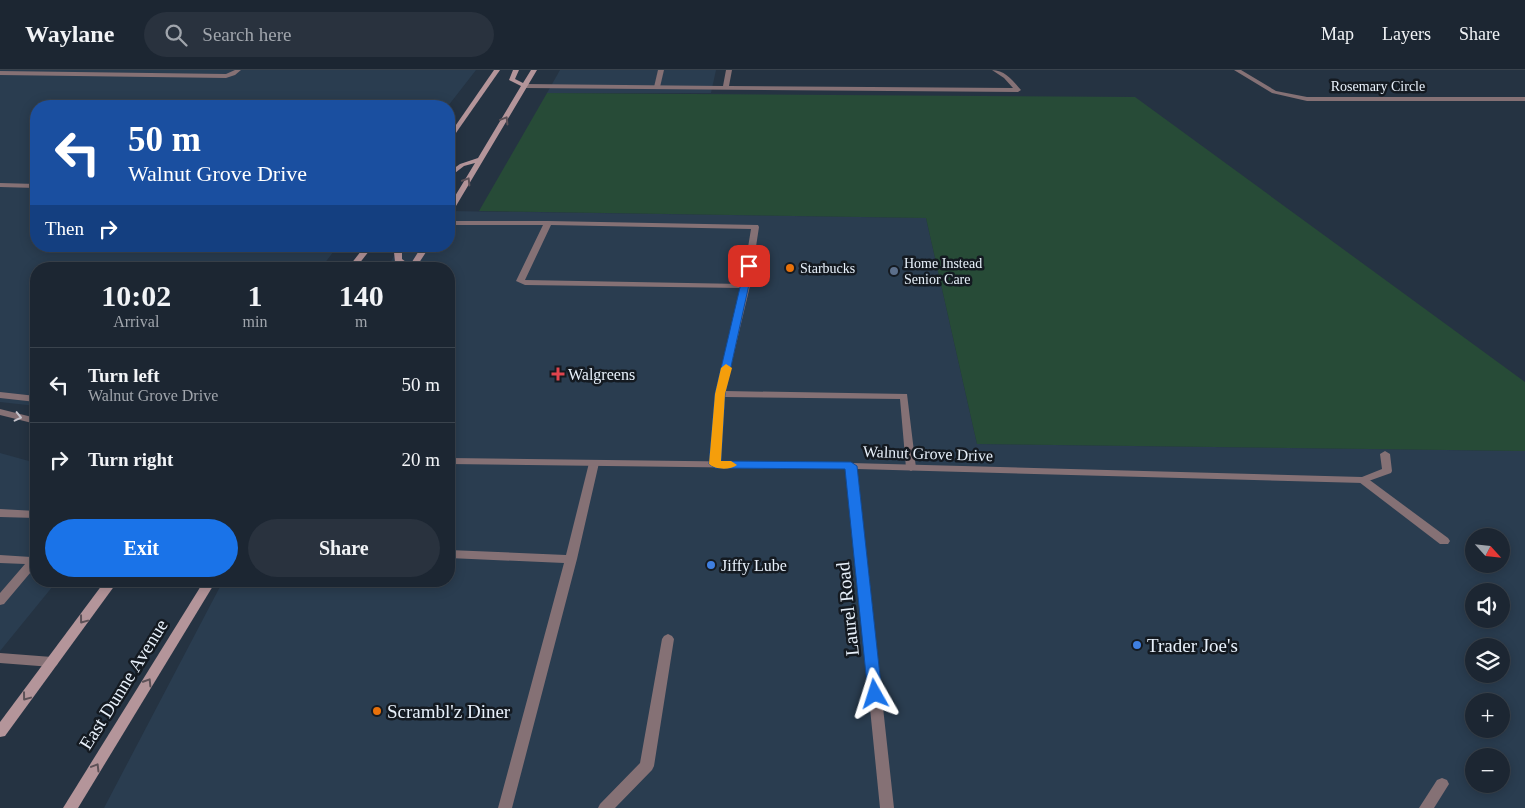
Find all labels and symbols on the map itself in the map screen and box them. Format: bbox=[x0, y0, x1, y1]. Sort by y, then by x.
street label: Rosemary Circle bbox=[1331, 79, 1425, 94]
one-way arrow bbox=[498, 116, 508, 125]
one-way arrow bbox=[461, 177, 471, 186]
pin bbox=[728, 245, 770, 287]
place label: Home Instead Senior Care bbox=[904, 256, 982, 287]
place label: Starbucks bbox=[800, 261, 855, 276]
marker: Starbucks bbox=[784, 262, 796, 274]
marker: Home Instead Senior Care bbox=[888, 265, 900, 277]
place label: Walgreens bbox=[568, 366, 635, 384]
marker: Walgreens bbox=[552, 368, 564, 380]
one-way arrow bbox=[14, 411, 23, 422]
street label: Walnut Grove Drive bbox=[863, 443, 993, 464]
north arrow bbox=[1465, 528, 1510, 572]
place label: Jiffy Lube bbox=[721, 557, 787, 575]
marker: Jiffy Lube bbox=[705, 559, 717, 571]
street label: Laurel Road bbox=[832, 560, 863, 657]
one-way arrow bbox=[80, 614, 89, 624]
street label: East Dunne Avenue bbox=[75, 615, 172, 753]
place label: Trader Joe's bbox=[1147, 635, 1238, 656]
marker: Trader Joe's bbox=[1131, 639, 1143, 651]
position arrow bbox=[848, 667, 900, 719]
one-way arrow bbox=[141, 679, 151, 688]
one-way arrow bbox=[23, 691, 32, 701]
place label: Scrambl'z Diner bbox=[387, 701, 511, 722]
marker: Scrambl'z Diner bbox=[371, 705, 383, 717]
one-way arrow bbox=[90, 763, 99, 772]

